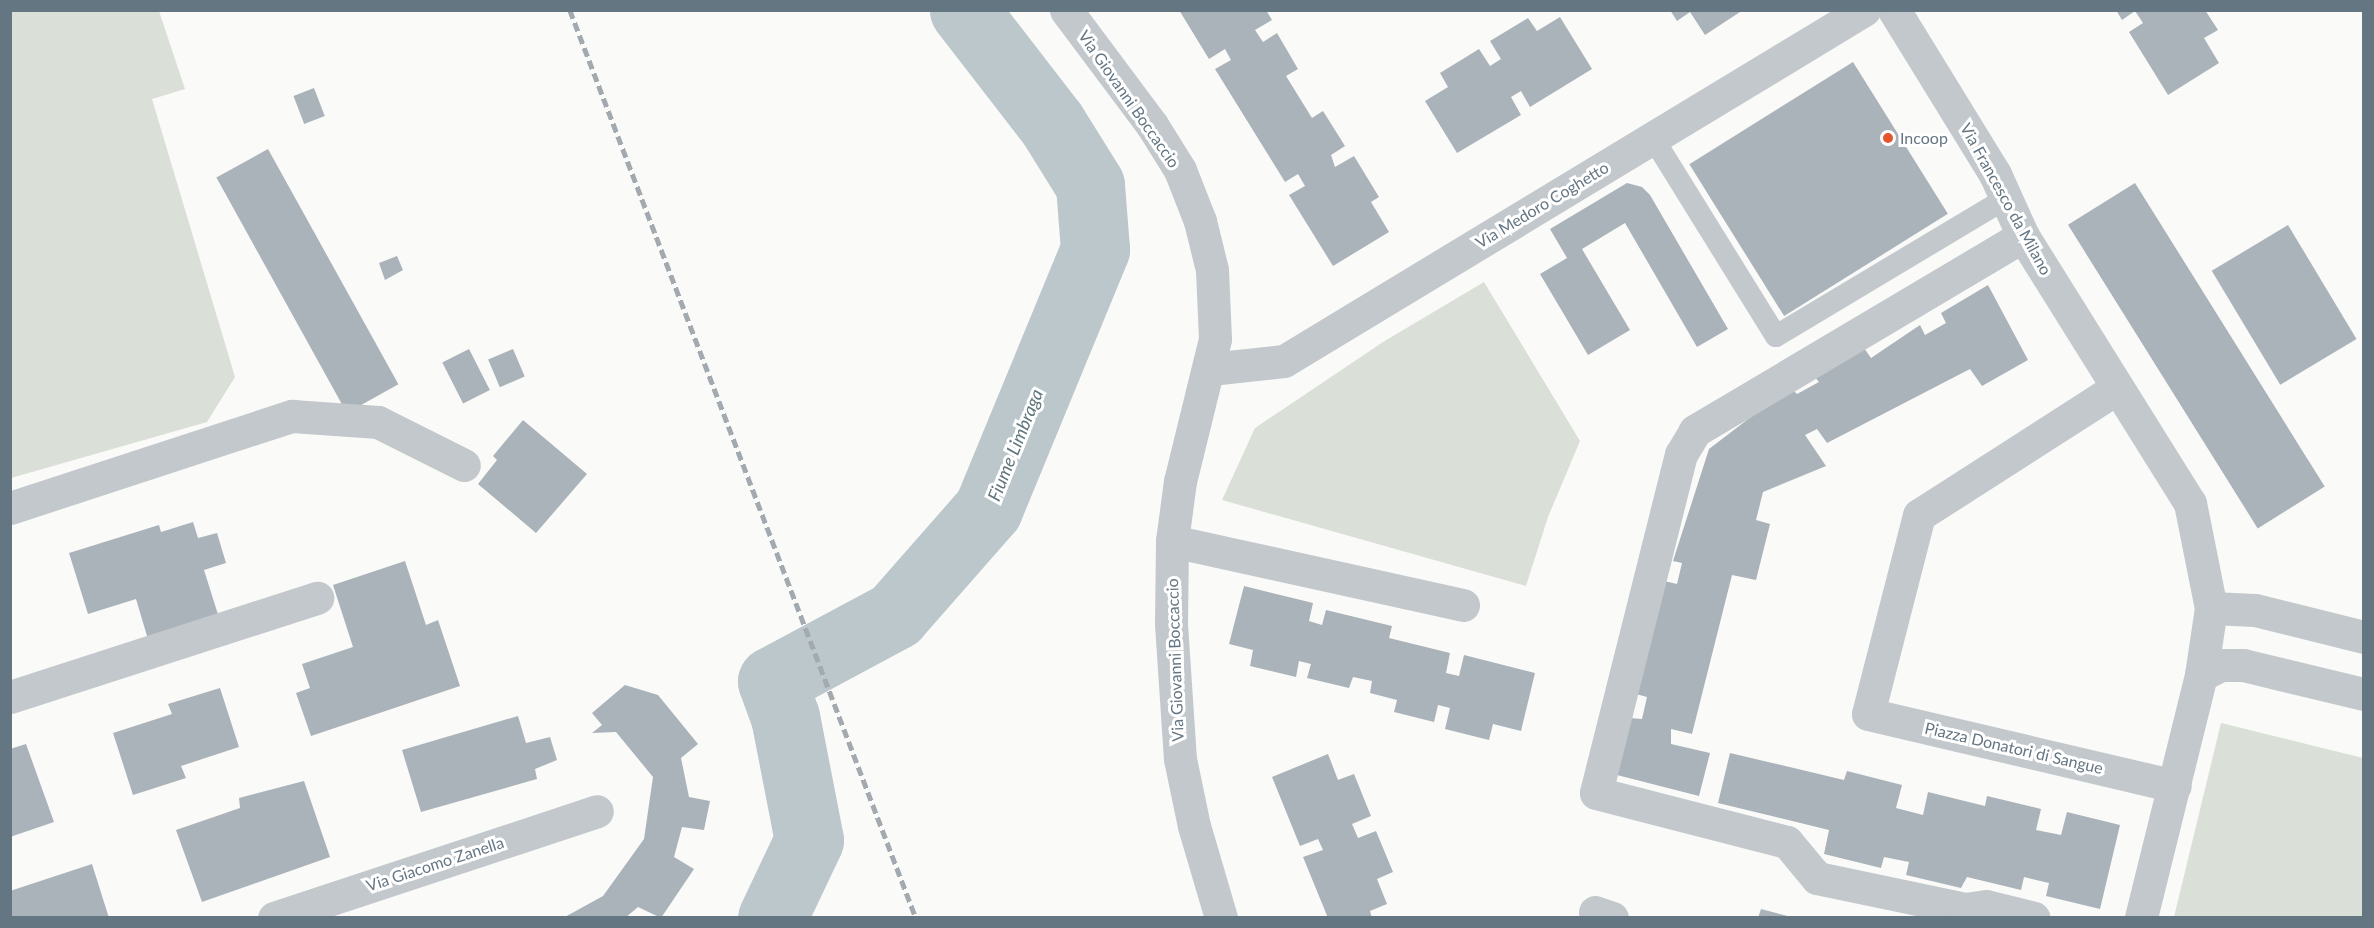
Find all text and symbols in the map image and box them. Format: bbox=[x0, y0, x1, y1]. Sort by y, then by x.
street label: Via Giovanni Boccaccio bbox=[1074, 27, 1184, 171]
street label: Via Francesco da Milano bbox=[1956, 120, 2056, 278]
place label: Incoop bbox=[1900, 128, 1948, 148]
marker: Incoop bbox=[1881, 131, 1895, 145]
street label: Via Medoro Coghetto bbox=[1472, 158, 1612, 252]
water label: Fiume Limbraga bbox=[983, 386, 1047, 504]
street label: Via Giovanni Boccaccio bbox=[1163, 578, 1187, 742]
street label: Piazza Donatori di Sangue bbox=[1923, 718, 2105, 778]
street label: Via Giacomo Zanella bbox=[364, 833, 506, 895]

